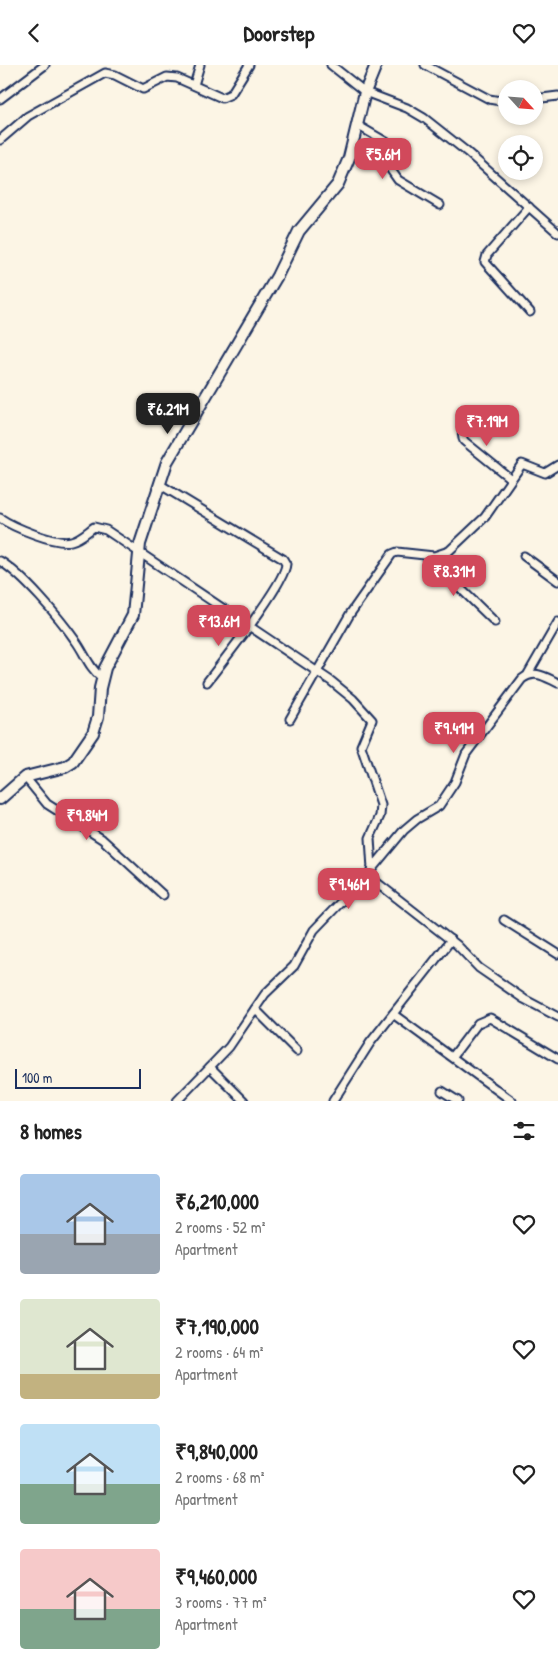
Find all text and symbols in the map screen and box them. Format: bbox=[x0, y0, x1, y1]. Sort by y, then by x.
text: Doorstep bbox=[244, 18, 314, 48]
icon: back bbox=[20, 19, 48, 47]
icon: heart bbox=[510, 19, 538, 47]
north arrow bbox=[498, 80, 542, 125]
map controls bbox=[498, 80, 543, 180]
button: locate bbox=[498, 135, 543, 180]
pin: ₹5.6M bbox=[348, 137, 418, 180]
text: ₹5.6M bbox=[365, 143, 401, 165]
pin: ₹6.21M bbox=[127, 393, 209, 435]
text: ₹6.21M bbox=[147, 398, 189, 420]
pin: ₹7.19M bbox=[446, 405, 528, 447]
text: ₹7.19M bbox=[466, 410, 508, 432]
pin: ₹8.31M bbox=[413, 555, 495, 597]
text: ₹8.31M bbox=[433, 560, 475, 582]
pin: ₹13.6M bbox=[178, 605, 260, 647]
text: ₹13.6M bbox=[198, 610, 240, 632]
pin: ₹9.41M bbox=[413, 711, 495, 754]
text: ₹9.41M bbox=[434, 717, 474, 739]
pin: ₹9.84M bbox=[46, 799, 128, 841]
text: ₹9.84M bbox=[67, 804, 107, 826]
pin: ₹9.46M bbox=[308, 867, 390, 910]
text: ₹9.46M bbox=[329, 873, 369, 895]
scale bar bbox=[15, 1066, 141, 1089]
text: 100 m bbox=[22, 1068, 52, 1087]
text: 8 homes bbox=[20, 1117, 82, 1146]
icon: filters bbox=[510, 1117, 538, 1145]
text: ₹6,210,000 bbox=[175, 1187, 259, 1216]
icon: home bbox=[60, 1194, 120, 1254]
icon: heart bbox=[510, 1210, 538, 1238]
text: 2 rooms · 52 m² bbox=[175, 1216, 265, 1238]
text: Apartment bbox=[175, 1238, 238, 1260]
text: ₹7,190,000 bbox=[175, 1312, 259, 1341]
icon: home bbox=[60, 1319, 120, 1379]
icon: heart bbox=[510, 1335, 538, 1363]
text: 2 rooms · 64 m² bbox=[175, 1341, 263, 1363]
text: Apartment bbox=[175, 1363, 238, 1385]
text: ₹9,840,000 bbox=[175, 1437, 258, 1466]
icon: home bbox=[60, 1444, 120, 1504]
icon: heart bbox=[510, 1460, 538, 1488]
text: 2 rooms · 68 m² bbox=[175, 1466, 264, 1488]
text: Apartment bbox=[175, 1488, 238, 1510]
text: ₹9,460,000 bbox=[175, 1562, 257, 1591]
icon: home bbox=[60, 1569, 120, 1629]
icon: heart bbox=[510, 1585, 538, 1613]
text: 3 rooms · 77 m² bbox=[175, 1591, 267, 1613]
text: Apartment bbox=[175, 1613, 238, 1635]

